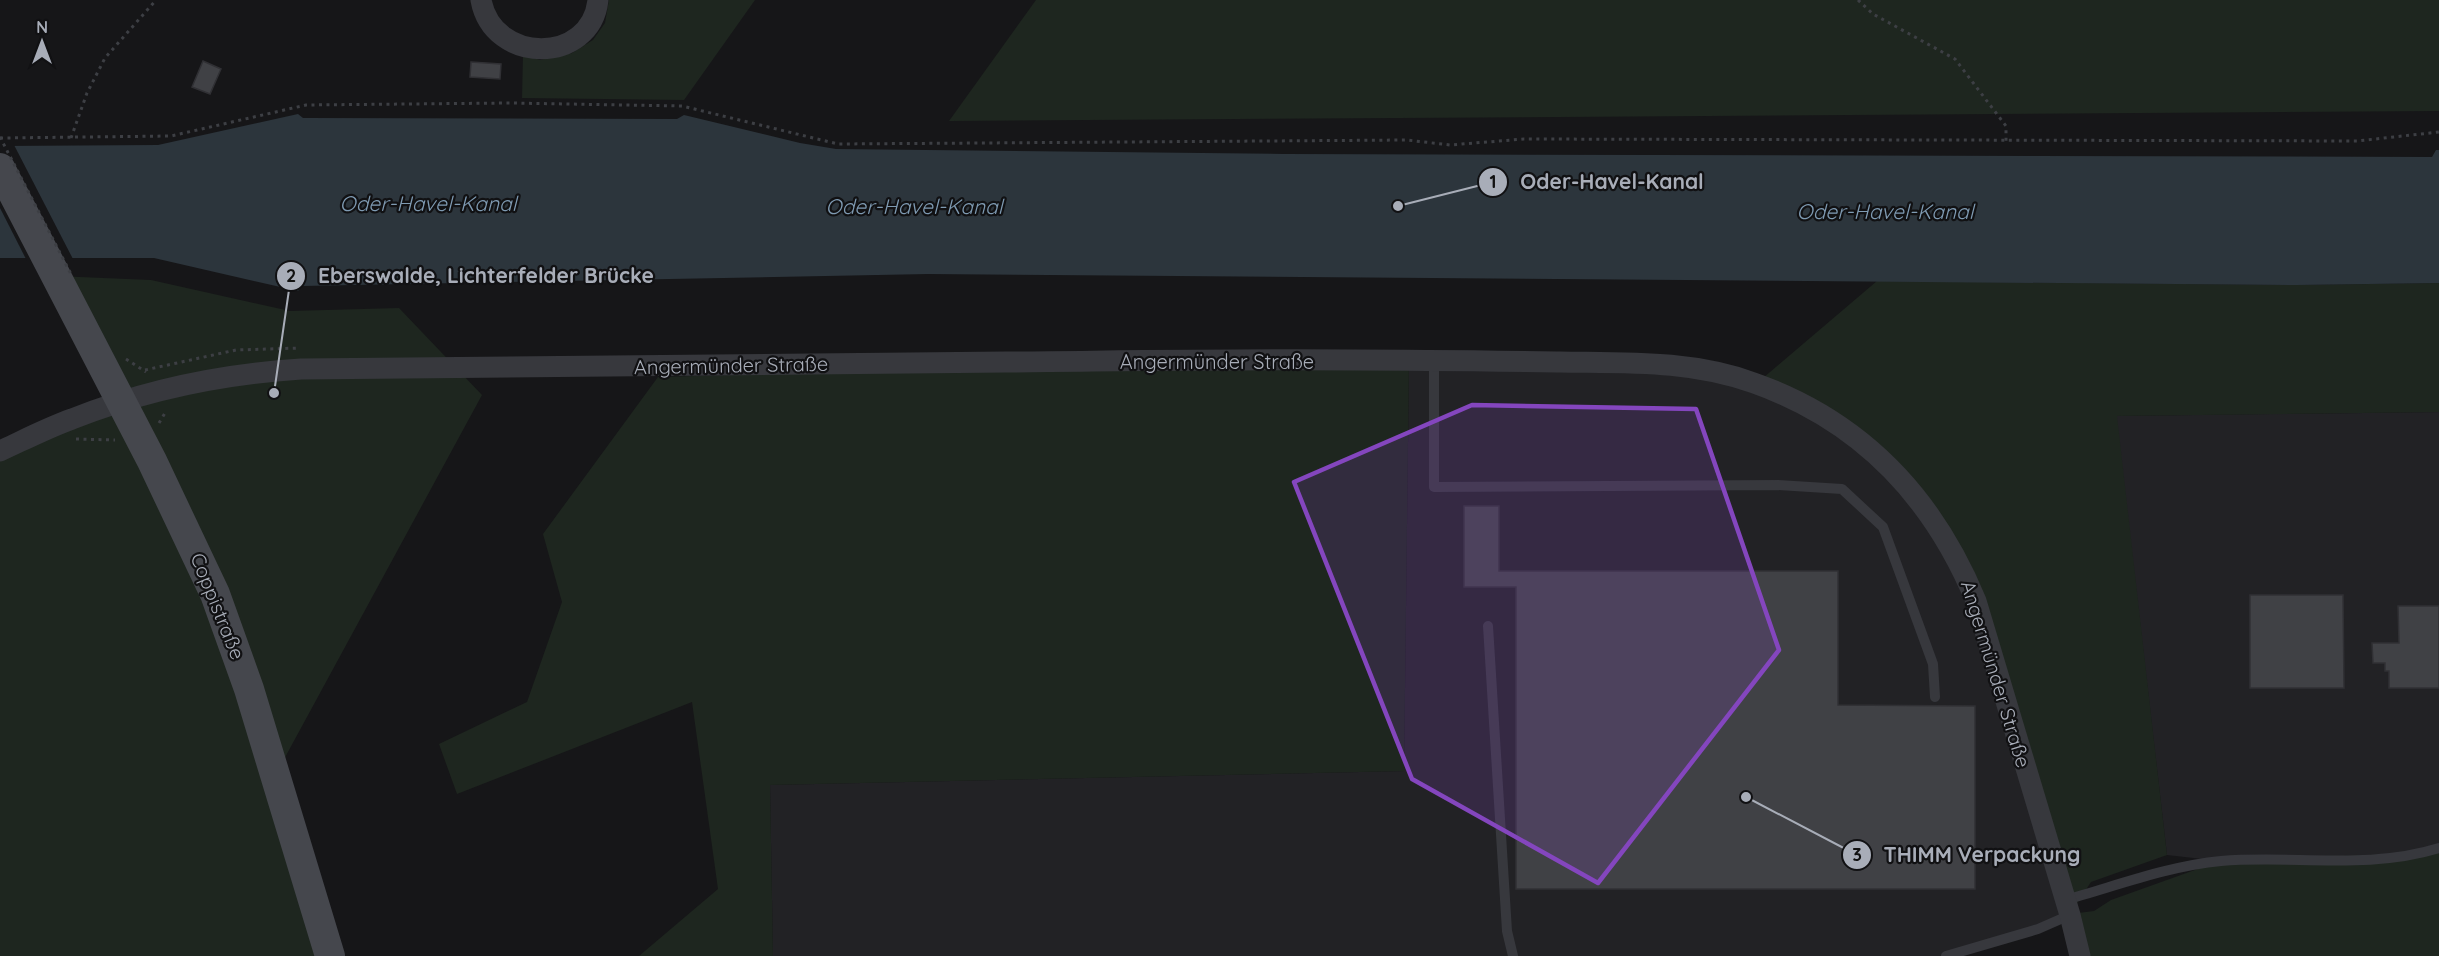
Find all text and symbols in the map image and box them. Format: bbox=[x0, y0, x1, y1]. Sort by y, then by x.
north arrow bbox=[12, 12, 72, 72]
text: N bbox=[36, 17, 48, 37]
callout: Oder-Havel-Kanal bbox=[1478, 163, 1716, 202]
text: Oder-Havel-Kanal bbox=[1520, 168, 1704, 194]
text: 1 bbox=[1489, 170, 1497, 193]
water label: Oder-Havel-Kanal bbox=[339, 190, 519, 216]
water label: Oder-Havel-Kanal bbox=[825, 193, 1005, 219]
water label: Oder-Havel-Kanal bbox=[1796, 198, 1976, 224]
callout: Eberswalde, Lichterfelder Brücke bbox=[276, 256, 666, 295]
text: Eberswalde, Lichterfelder Brücke bbox=[318, 262, 654, 288]
text: 2 bbox=[286, 264, 296, 287]
street label: Angermünder Straße bbox=[1120, 349, 1314, 374]
street label: Angermünder Straße bbox=[634, 351, 828, 379]
street label: Coppistraße bbox=[185, 549, 251, 663]
street label: Angermünder Straße bbox=[1956, 577, 2036, 771]
callout: THIMM Verpackung bbox=[1842, 836, 2093, 875]
text: THIMM Verpackung bbox=[1884, 841, 2080, 867]
text: 3 bbox=[1852, 843, 1862, 866]

